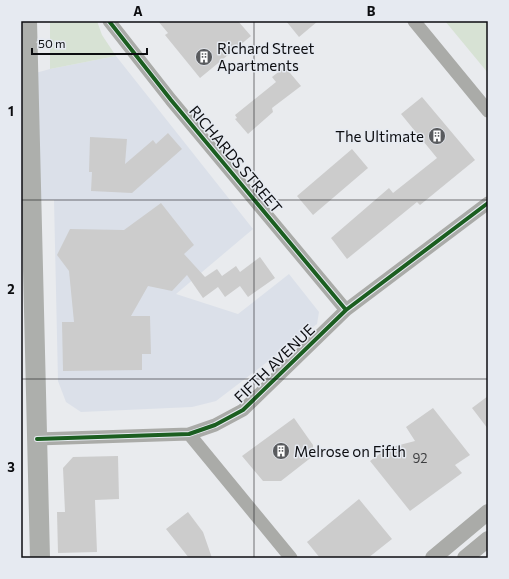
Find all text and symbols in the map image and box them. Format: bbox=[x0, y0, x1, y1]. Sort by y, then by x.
text: A bbox=[133, 3, 143, 19]
text: B bbox=[367, 3, 376, 19]
scale bar bbox=[32, 30, 147, 56]
text: 50 m bbox=[38, 36, 66, 50]
place label: Richard Street Apartments bbox=[217, 39, 314, 74]
building icon: Richard Street Apartments bbox=[194, 47, 214, 67]
street label: RICHARDS STREET bbox=[186, 102, 286, 217]
text: 1 bbox=[8, 103, 14, 119]
building icon: The Ultimate bbox=[427, 126, 447, 146]
place label: The Ultimate bbox=[335, 127, 424, 145]
text: 2 bbox=[7, 281, 15, 297]
street label: FIFTH AVENUE bbox=[230, 320, 318, 406]
building icon: Melrose on Fifth bbox=[271, 441, 291, 461]
place label: Melrose on Fifth bbox=[294, 442, 406, 460]
house number: 92 bbox=[412, 450, 428, 466]
text: 3 bbox=[7, 459, 15, 475]

